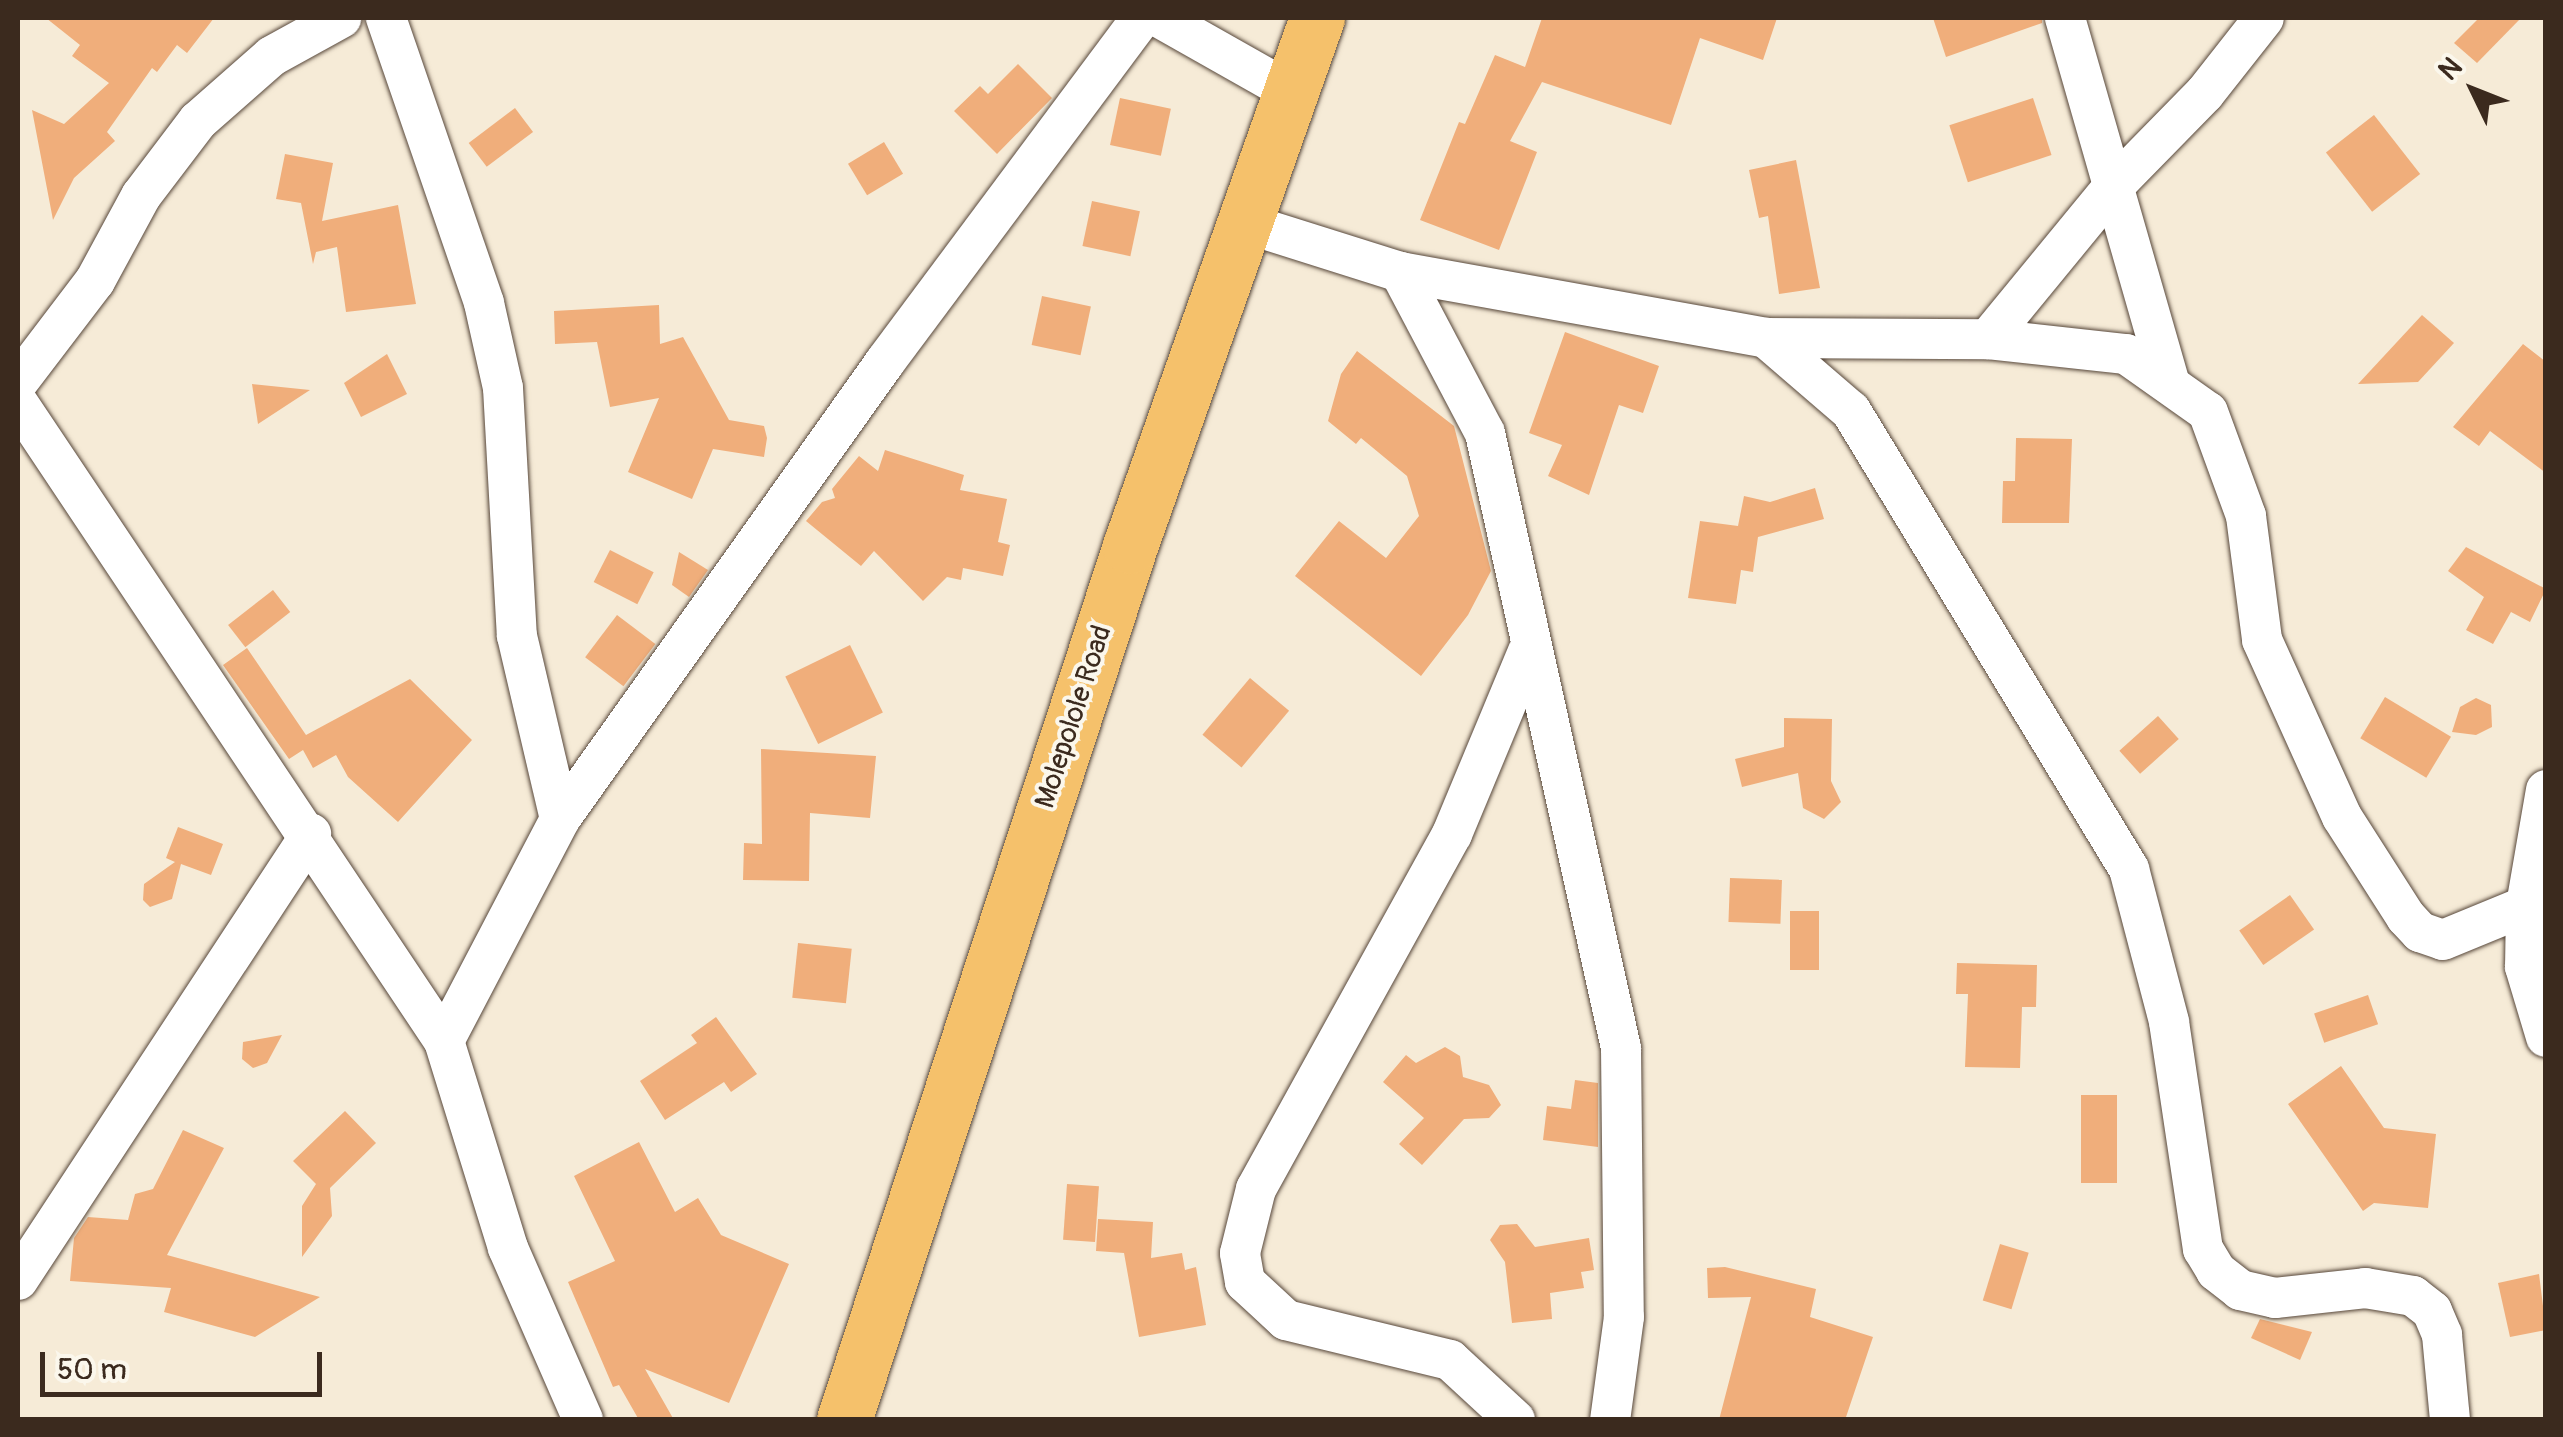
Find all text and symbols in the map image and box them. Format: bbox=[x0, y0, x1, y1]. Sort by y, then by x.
north arrow bbox=[2423, 40, 2523, 140]
text: N bbox=[2431, 50, 2470, 88]
street label: Molepolole Road bbox=[1029, 621, 1119, 813]
scale bar bbox=[45, 1332, 328, 1394]
text: 50 m bbox=[57, 1351, 127, 1388]

